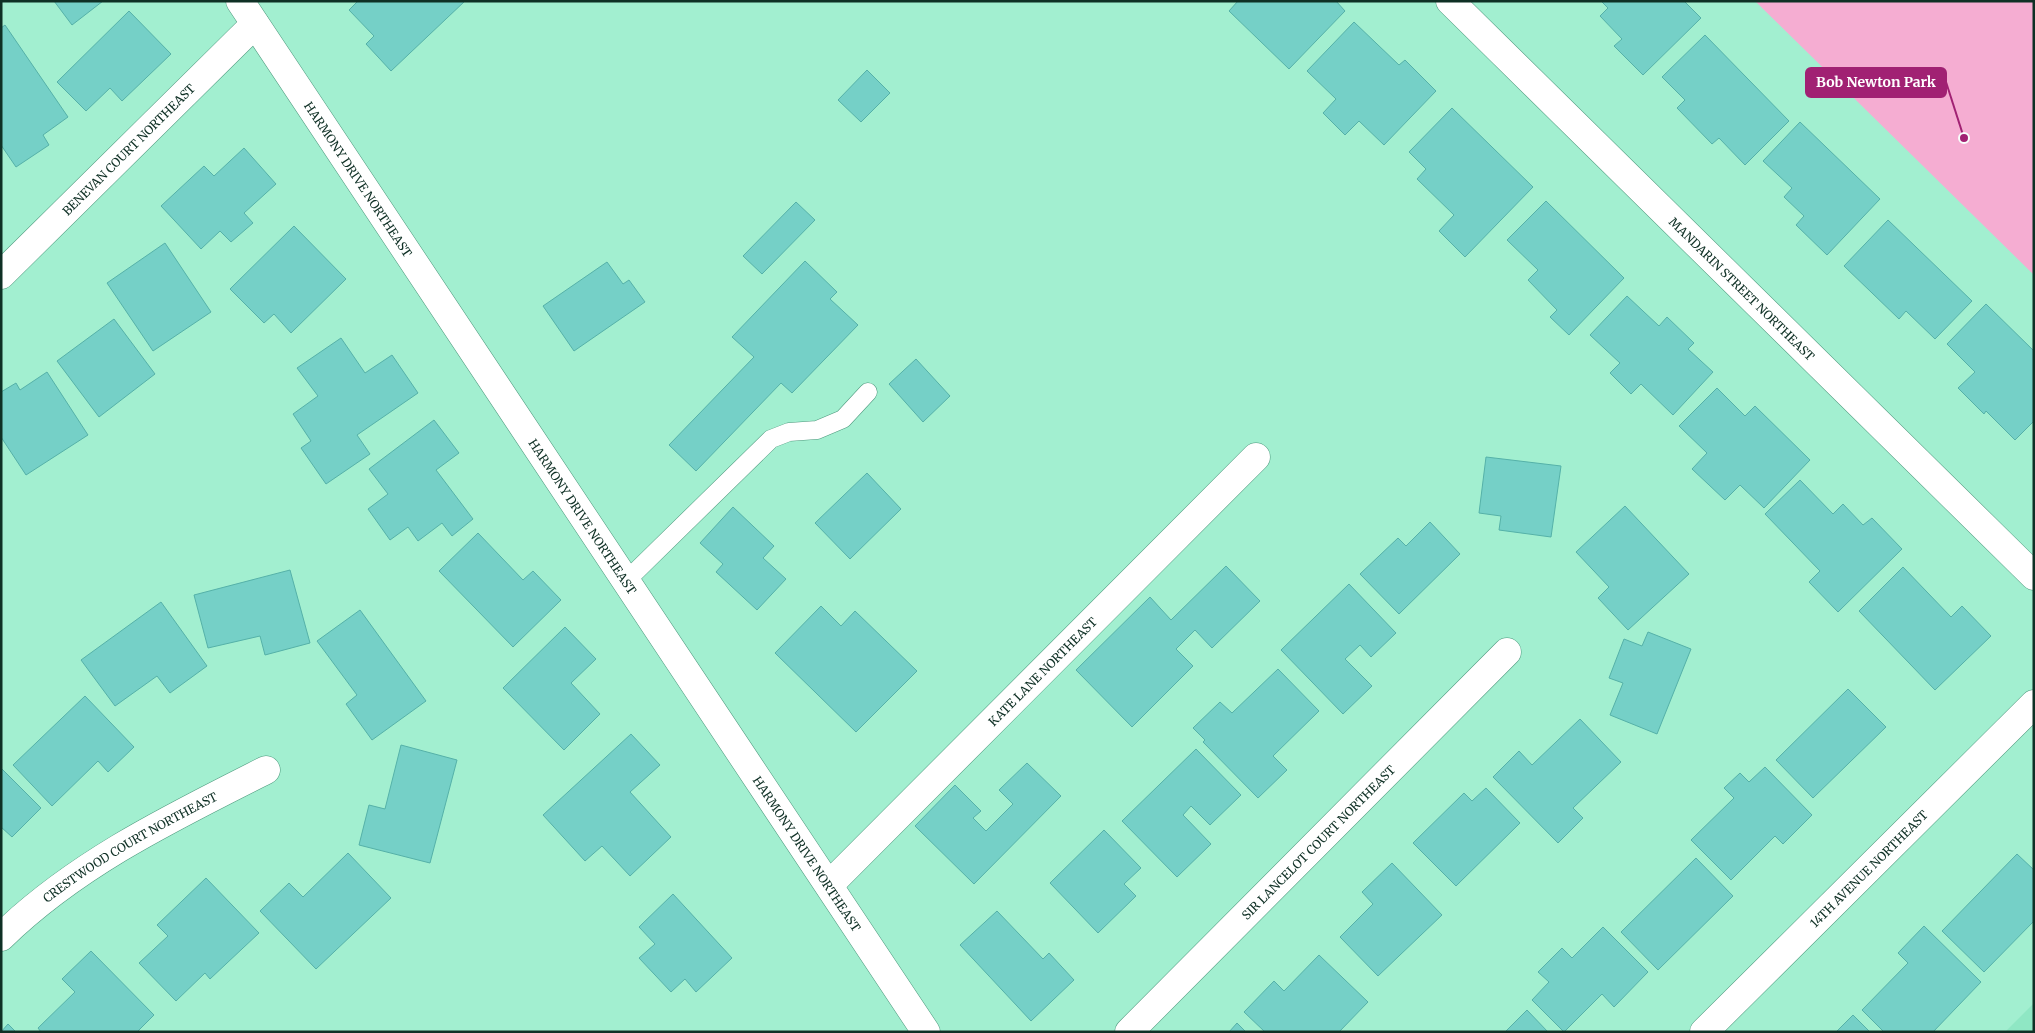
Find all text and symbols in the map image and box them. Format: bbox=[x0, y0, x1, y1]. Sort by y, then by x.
callout: Bob Newton Park bbox=[1806, 68, 1946, 97]
text: Bob Newton Park bbox=[1816, 73, 1937, 91]
street label: BENEVAN COURT NORTHEAST bbox=[59, 80, 198, 218]
street label: HARMONY DRIVE NORTHEAST bbox=[302, 99, 416, 260]
street label: MANDARIN STREET NORTHEAST bbox=[1666, 214, 1818, 364]
street label: HARMONY DRIVE NORTHEAST bbox=[526, 436, 640, 597]
street label: KATE LANE NORTHEAST bbox=[985, 613, 1100, 729]
street label: SIR LANCELOT COURT NORTHEAST bbox=[1238, 761, 1398, 922]
street label: HARMONY DRIVE NORTHEAST bbox=[750, 773, 865, 935]
street label: CRESTWOOD COURT NORTHEAST bbox=[40, 788, 220, 905]
street label: 14TH AVENUE NORTHEAST bbox=[1807, 806, 1931, 930]

